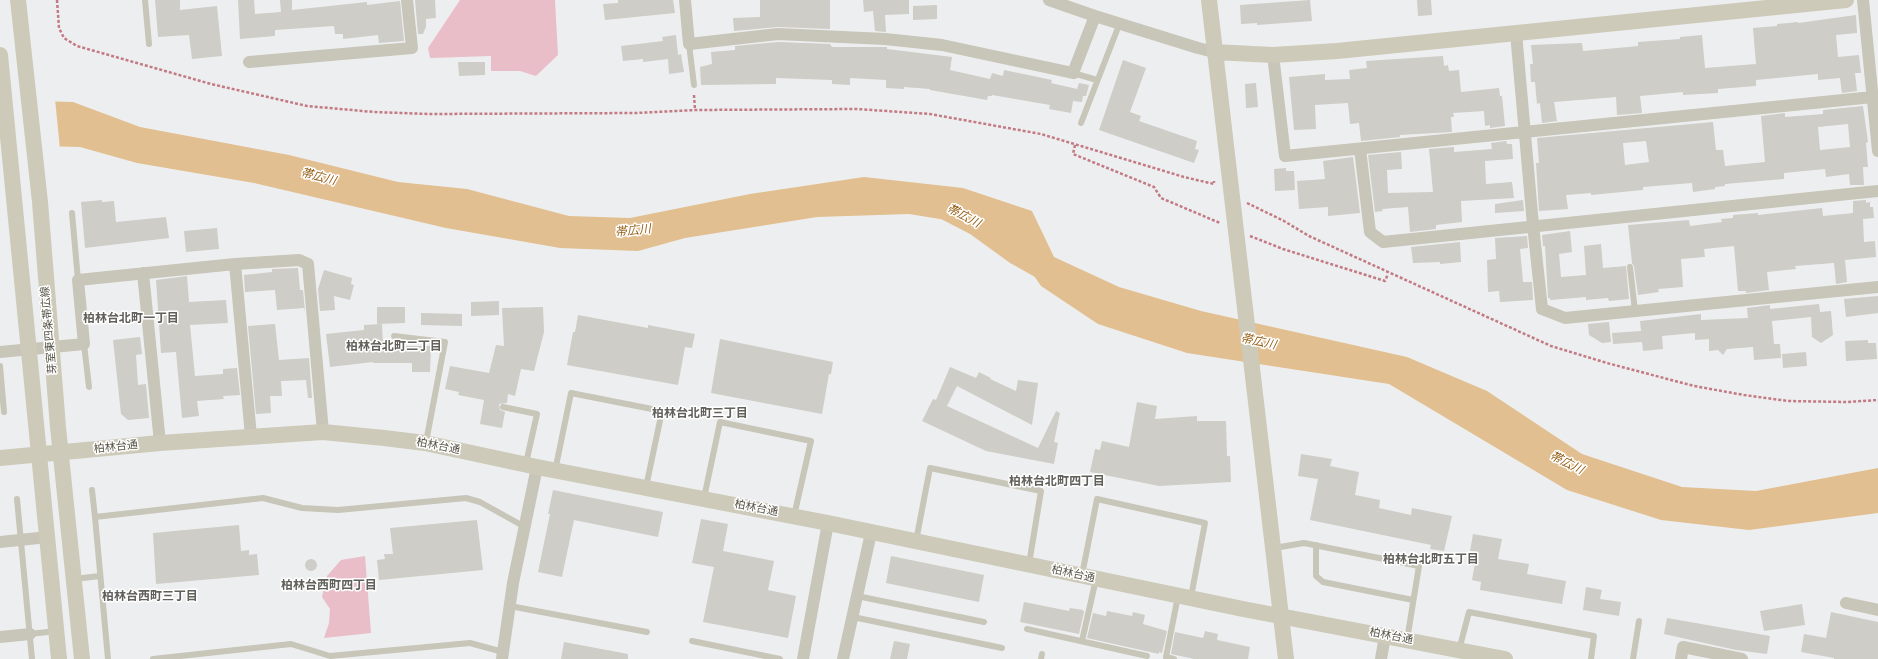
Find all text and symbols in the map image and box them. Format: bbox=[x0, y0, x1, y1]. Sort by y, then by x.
water label: 帯広川 bbox=[299, 166, 337, 190]
water label: 帯広川 bbox=[944, 202, 982, 232]
water label: 帯広川 bbox=[614, 223, 652, 241]
street label: 芽室東四条帯広線 bbox=[40, 286, 60, 374]
district label: 柏林台北町一丁目 bbox=[83, 313, 179, 327]
water label: 帯広川 bbox=[1239, 332, 1277, 354]
district label: 柏林台北町二丁目 bbox=[346, 341, 442, 355]
district label: 柏林台北町三丁目 bbox=[652, 408, 748, 422]
street label: 柏林台通 bbox=[415, 436, 461, 458]
street label: 柏林台通 bbox=[93, 439, 139, 457]
water label: 帯広川 bbox=[1547, 449, 1585, 479]
district label: 柏林台北町四丁目 bbox=[1009, 476, 1105, 490]
street label: 柏林台通 bbox=[733, 498, 779, 520]
district label: 柏林台北町五丁目 bbox=[1383, 554, 1479, 568]
street label: 柏林台通 bbox=[1050, 564, 1096, 586]
district label: 柏林台西町四丁目 bbox=[281, 580, 377, 594]
district label: 柏林台西町三丁目 bbox=[102, 591, 198, 605]
street label: 柏林台通 bbox=[1368, 626, 1414, 648]

